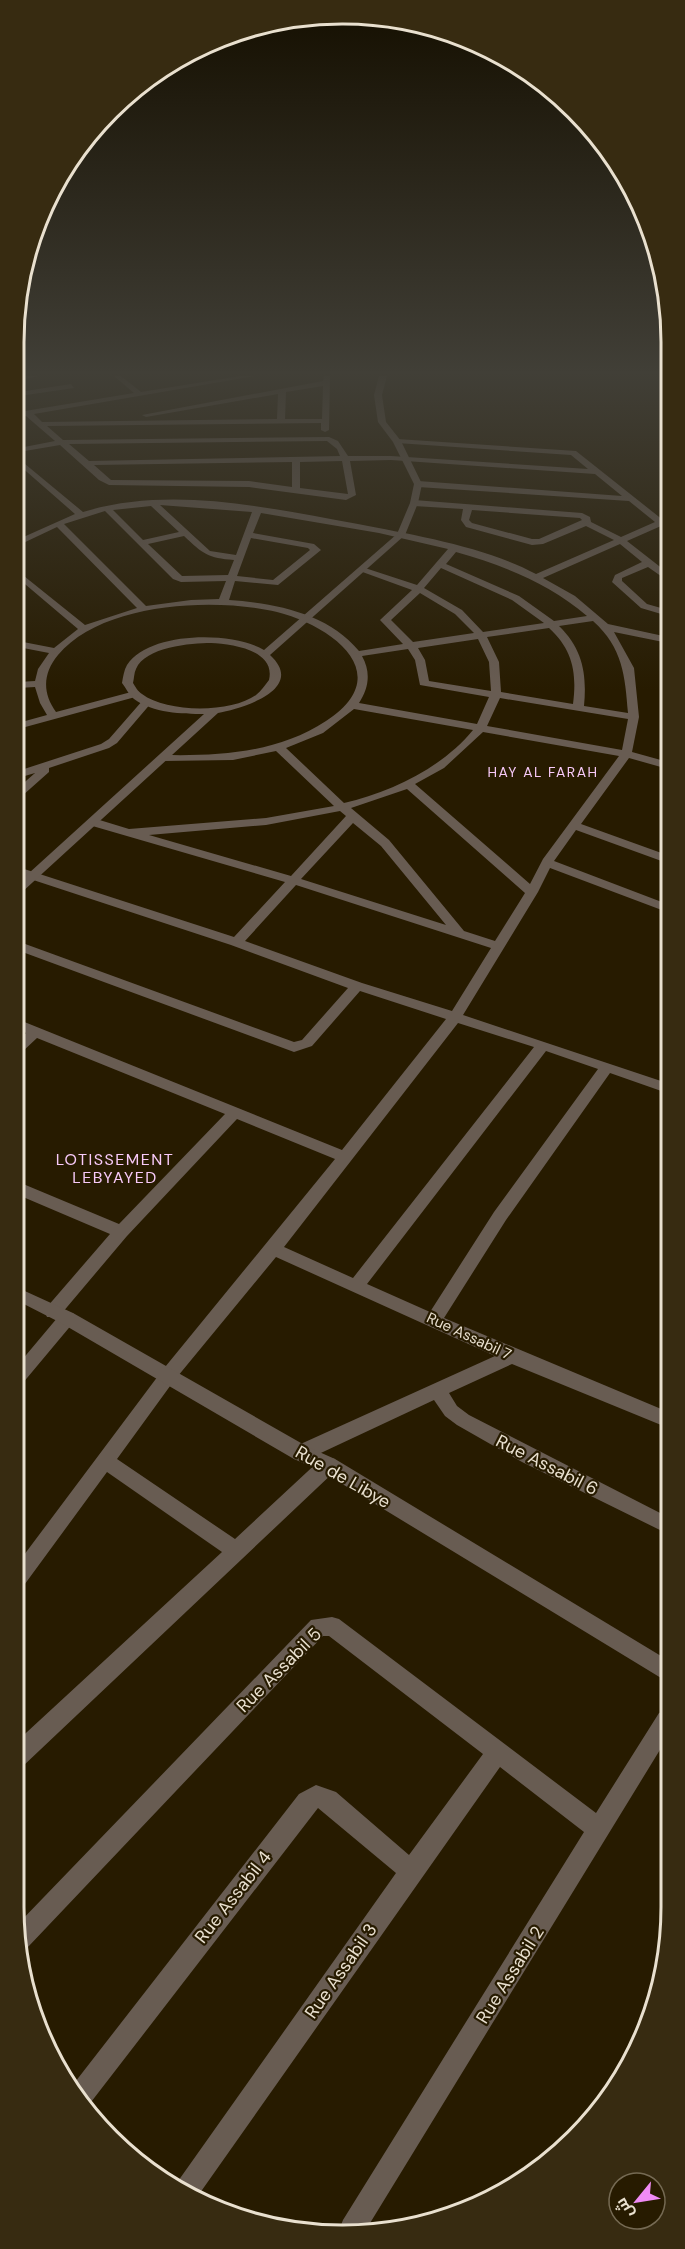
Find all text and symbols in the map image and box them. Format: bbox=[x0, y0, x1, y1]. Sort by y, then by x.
district label: HAY AL FARAH bbox=[488, 763, 599, 781]
district label: LOTISSEMENT LEBYAYED bbox=[56, 1149, 174, 1188]
street label: Rue Assabil 7 bbox=[423, 1308, 515, 1364]
street label: Rue Assabil 6 bbox=[492, 1429, 602, 1501]
street label: Rue de Libye bbox=[291, 1440, 395, 1514]
street label: Rue Assabil 5 bbox=[231, 1622, 327, 1718]
street label: Rue Assabil 4 bbox=[189, 1846, 277, 1948]
street label: Rue Assabil 3 bbox=[299, 1919, 383, 2023]
street label: Rue Assabil 2 bbox=[471, 1922, 549, 2028]
north arrow bbox=[607, 2171, 667, 2231]
text: ش bbox=[610, 2194, 639, 2222]

